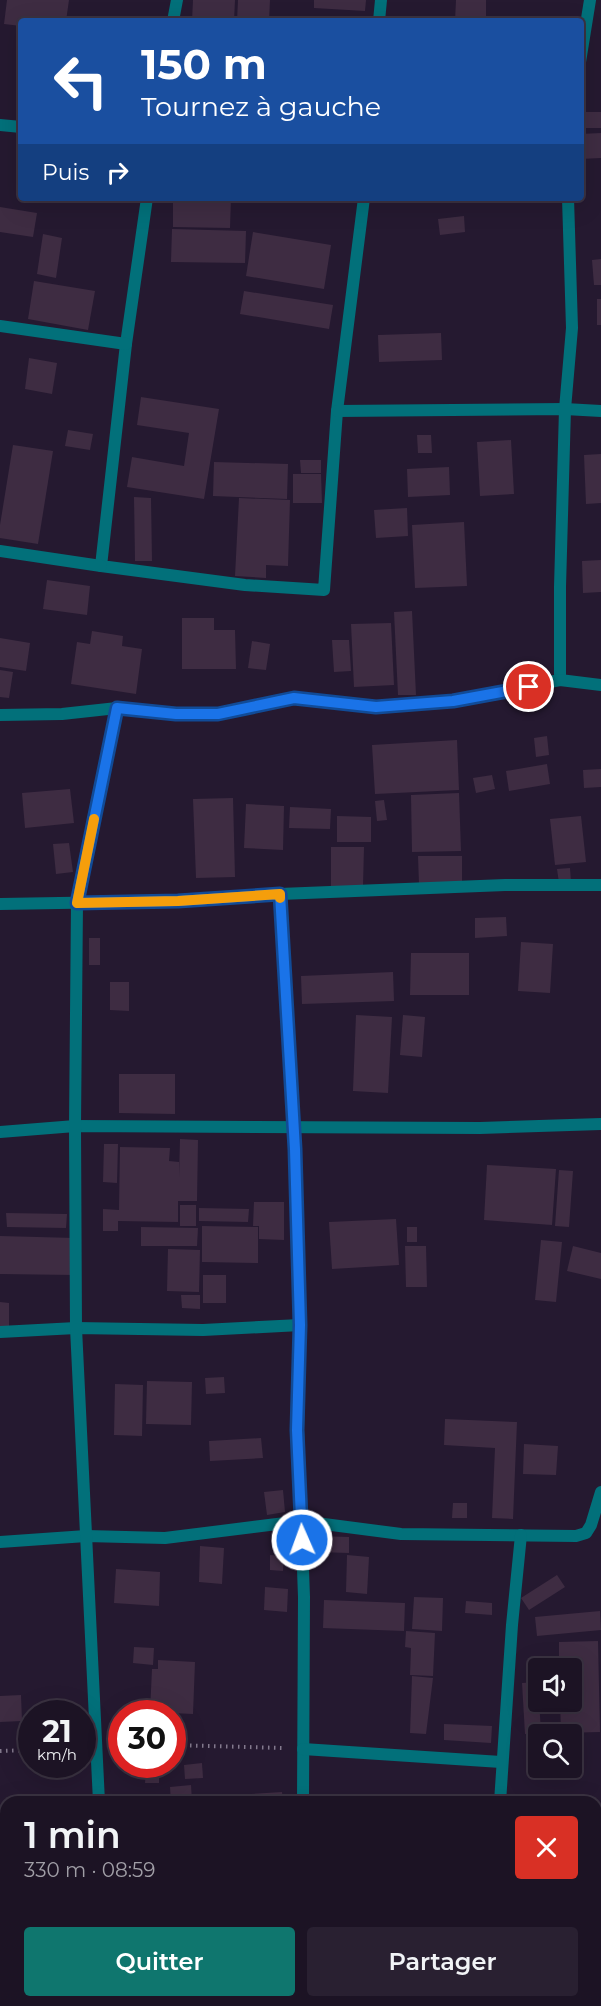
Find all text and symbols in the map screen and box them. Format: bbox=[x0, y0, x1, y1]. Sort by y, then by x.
text: 150 m bbox=[141, 38, 267, 90]
icon: left bbox=[42, 42, 120, 120]
text: Tournez à gauche bbox=[141, 90, 381, 123]
icon: right bbox=[101, 156, 134, 189]
text: Puis bbox=[42, 159, 89, 186]
pin bbox=[503, 661, 554, 712]
icon: arrive bbox=[512, 670, 545, 703]
position arrow bbox=[270, 1508, 334, 1572]
map controls bbox=[528, 1658, 582, 1778]
button: sound bbox=[528, 1658, 582, 1712]
speed limit sign: 30 bbox=[108, 1700, 186, 1778]
text: 21 bbox=[42, 1713, 72, 1750]
button: search bbox=[528, 1724, 582, 1778]
text: km/h bbox=[37, 1745, 77, 1764]
text: 1 min bbox=[24, 1813, 121, 1857]
button: close bbox=[515, 1816, 578, 1879]
text: 330 m · 08:59 bbox=[24, 1858, 155, 1882]
button: Quitter bbox=[24, 1927, 295, 1996]
button: Partager bbox=[307, 1927, 578, 1996]

